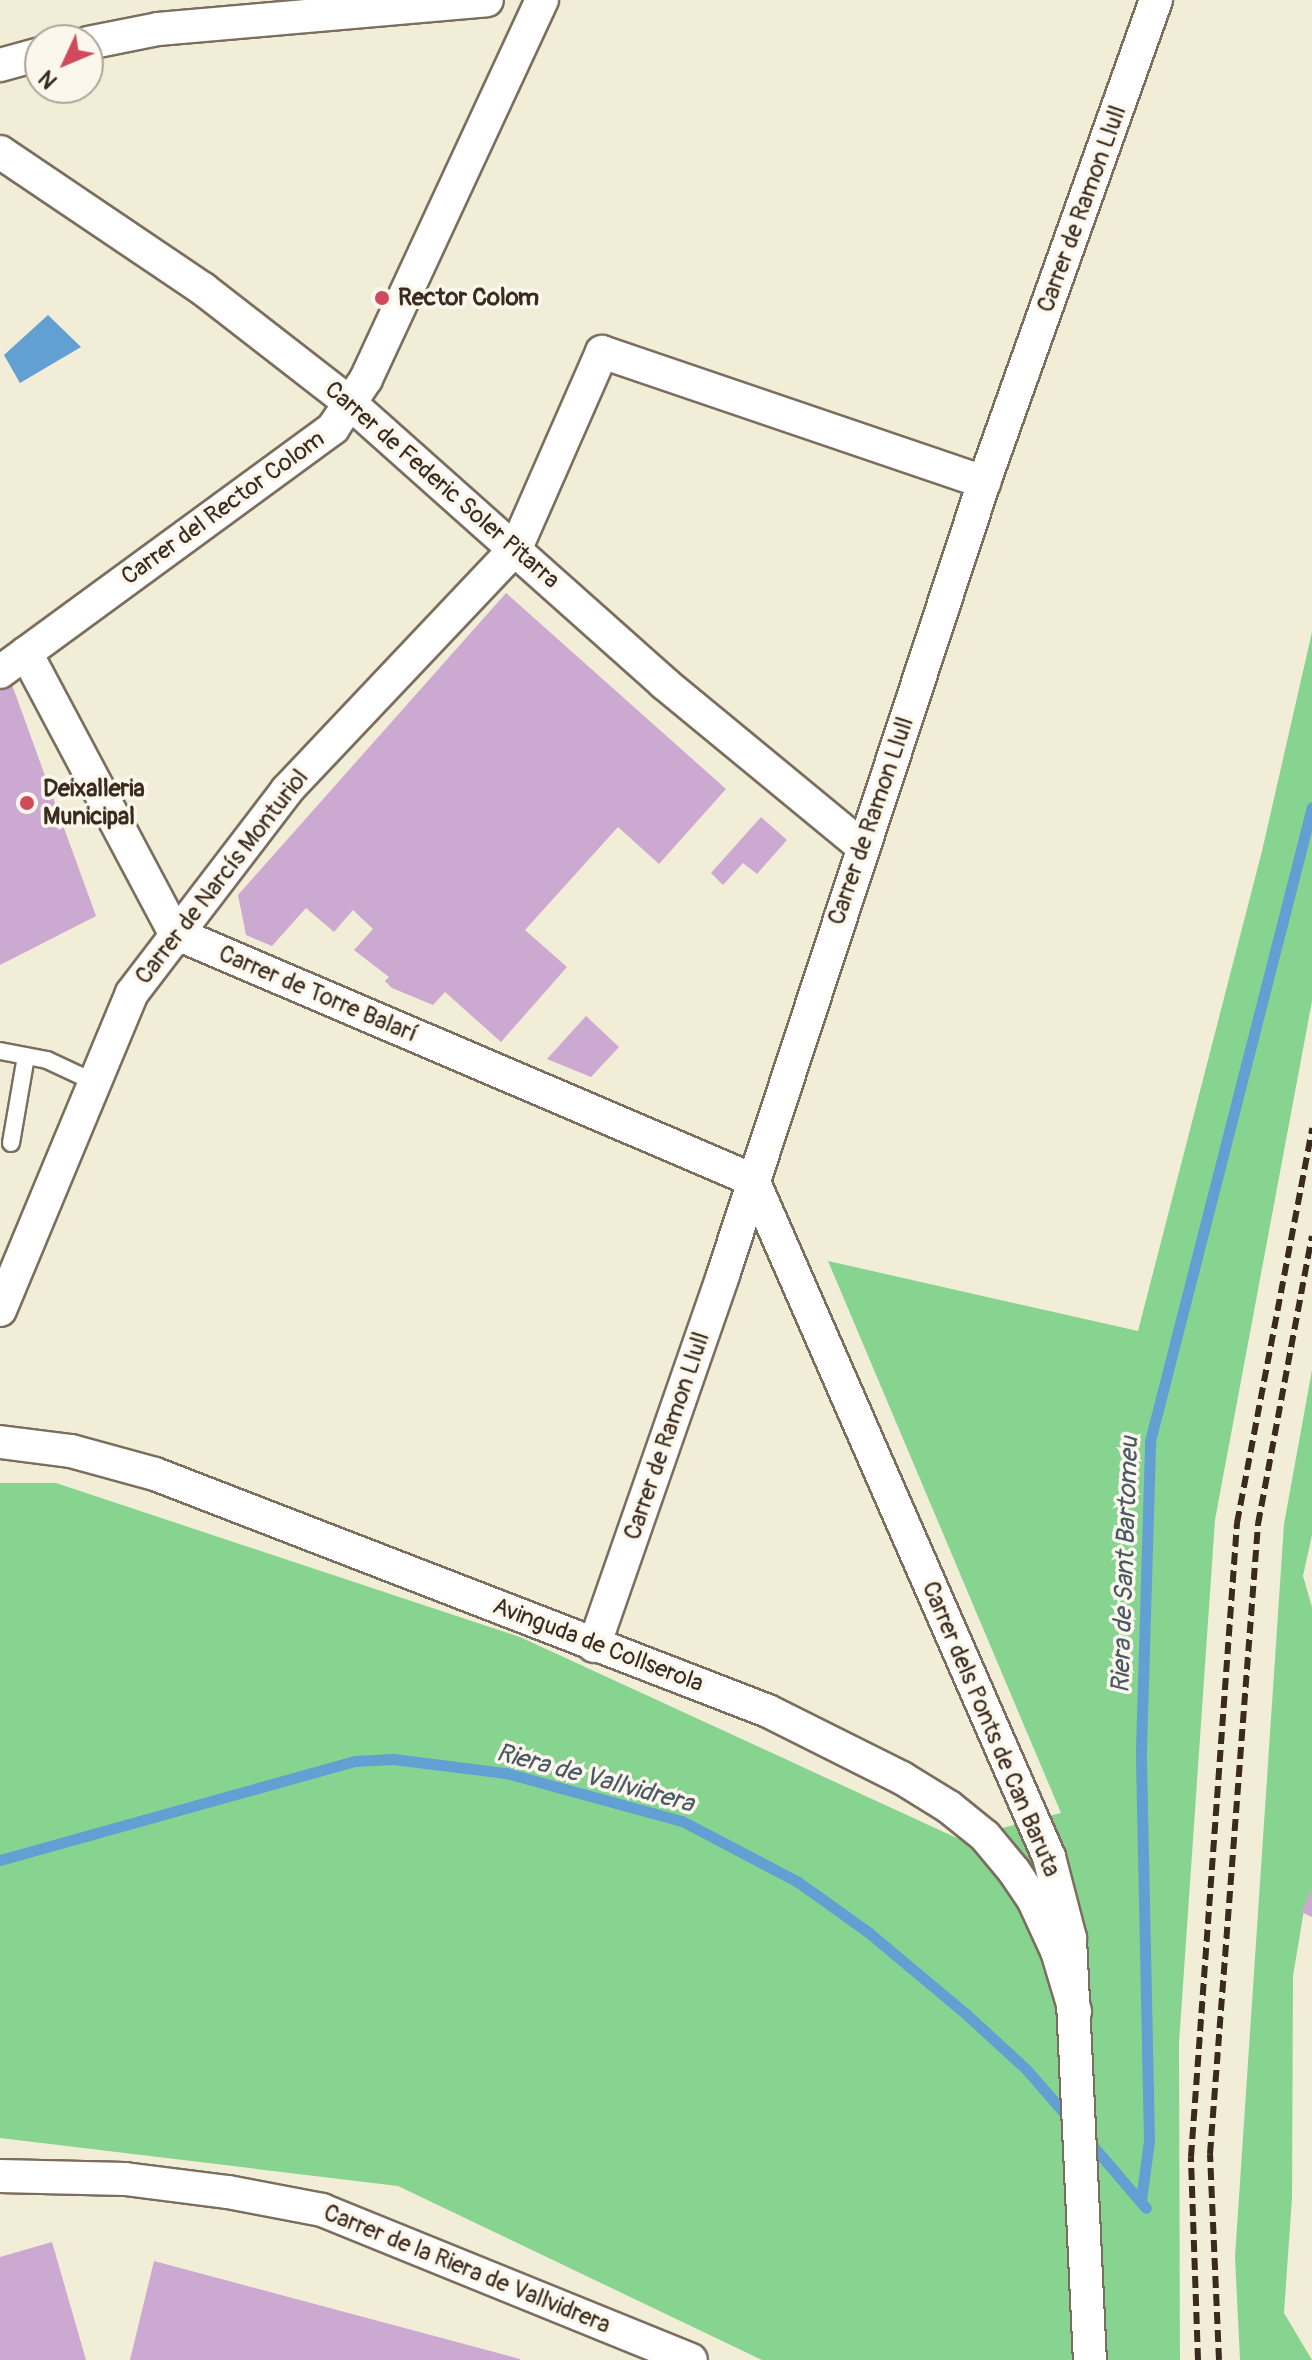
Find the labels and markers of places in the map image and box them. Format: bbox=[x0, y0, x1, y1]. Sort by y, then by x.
place label: Rector Colom bbox=[398, 284, 539, 312]
marker: Rector Colom bbox=[373, 289, 391, 307]
place label: Deixalleria Municipal bbox=[43, 775, 145, 831]
marker: Deixalleria Municipal bbox=[18, 794, 36, 812]

